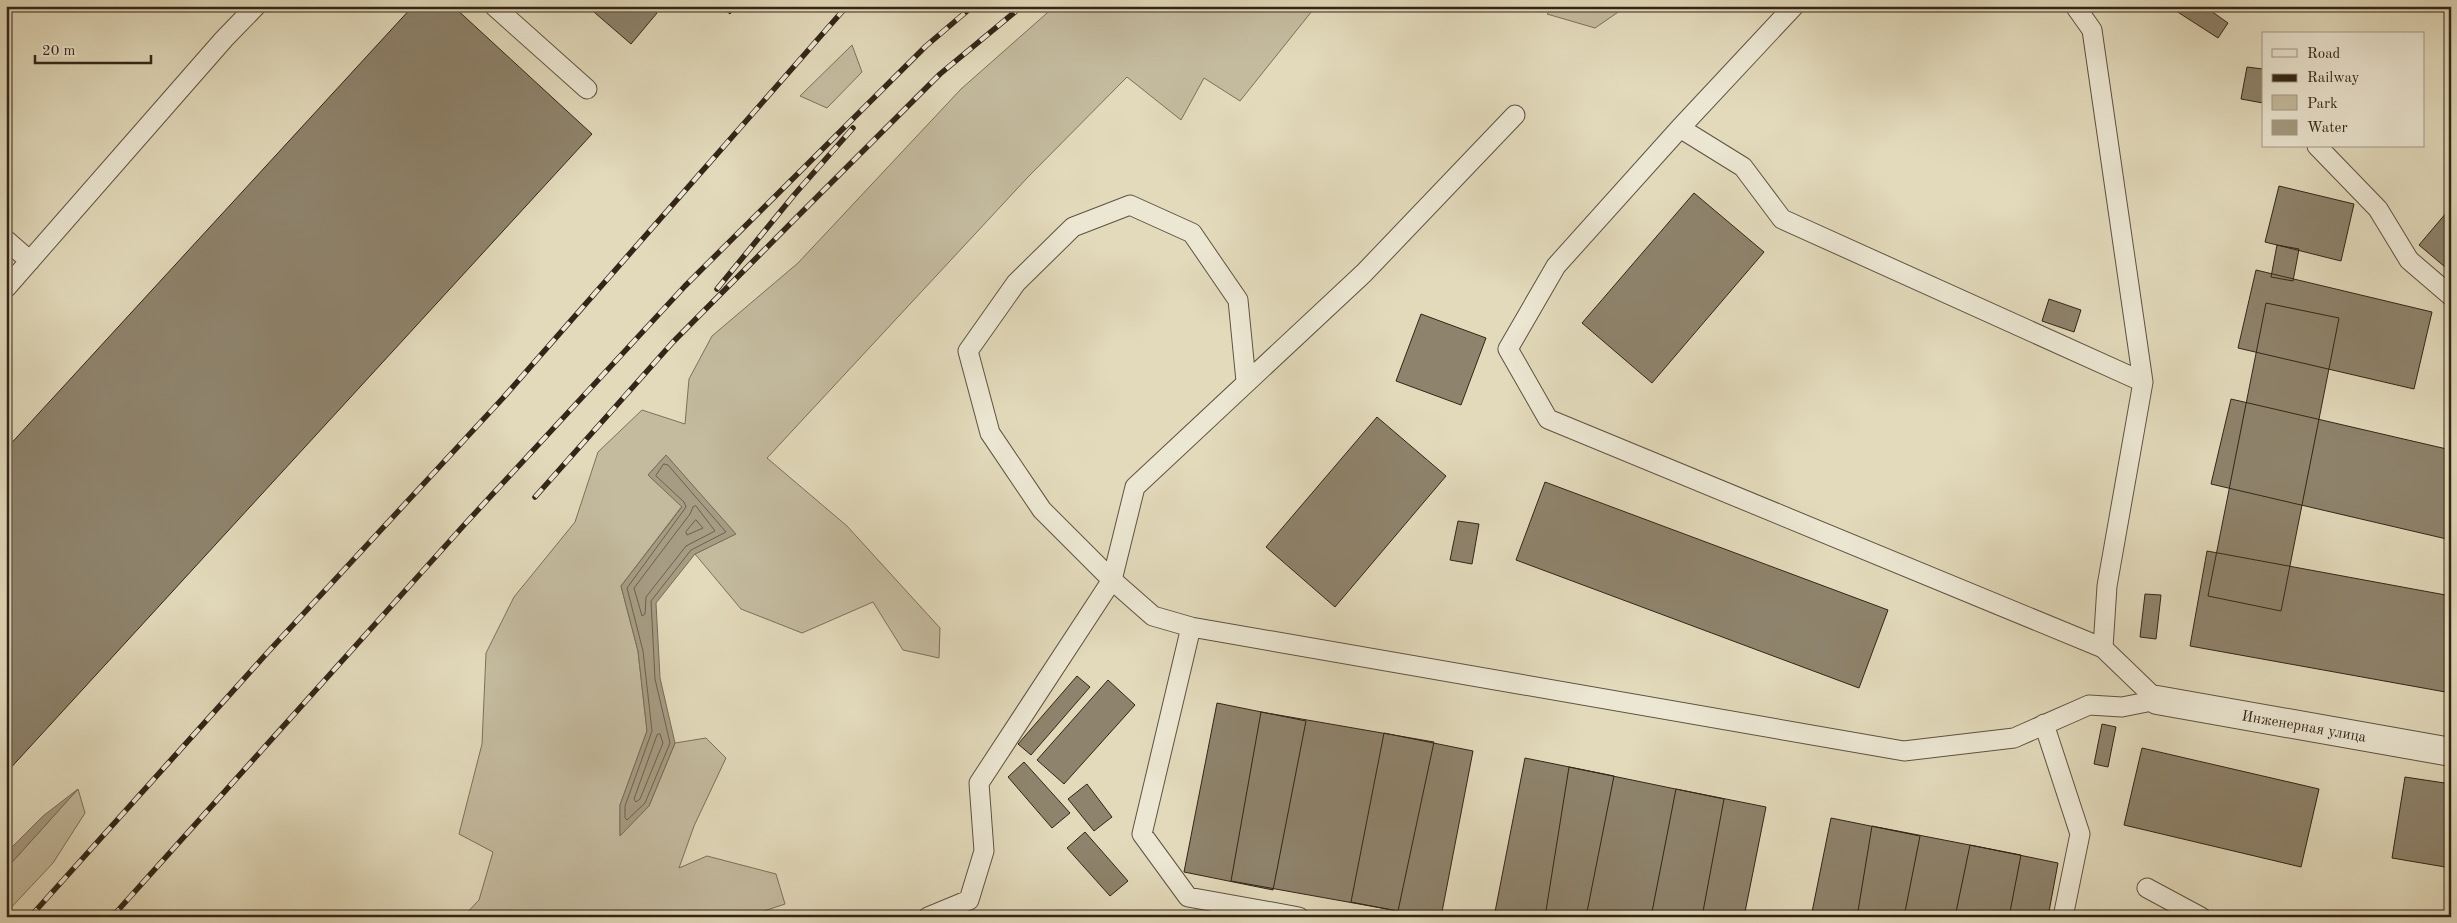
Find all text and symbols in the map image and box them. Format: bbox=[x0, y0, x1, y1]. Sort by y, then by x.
scale bar bbox=[35, 32, 151, 64]
legend bbox=[2262, 32, 2424, 148]
text: 20 m bbox=[42, 44, 76, 59]
text: Road bbox=[2307, 47, 2341, 62]
text: Railway bbox=[2307, 71, 2360, 86]
text: Park bbox=[2307, 97, 2338, 112]
text: Water bbox=[2307, 121, 2348, 136]
street label: Инженерная улица bbox=[2240, 709, 2368, 746]

